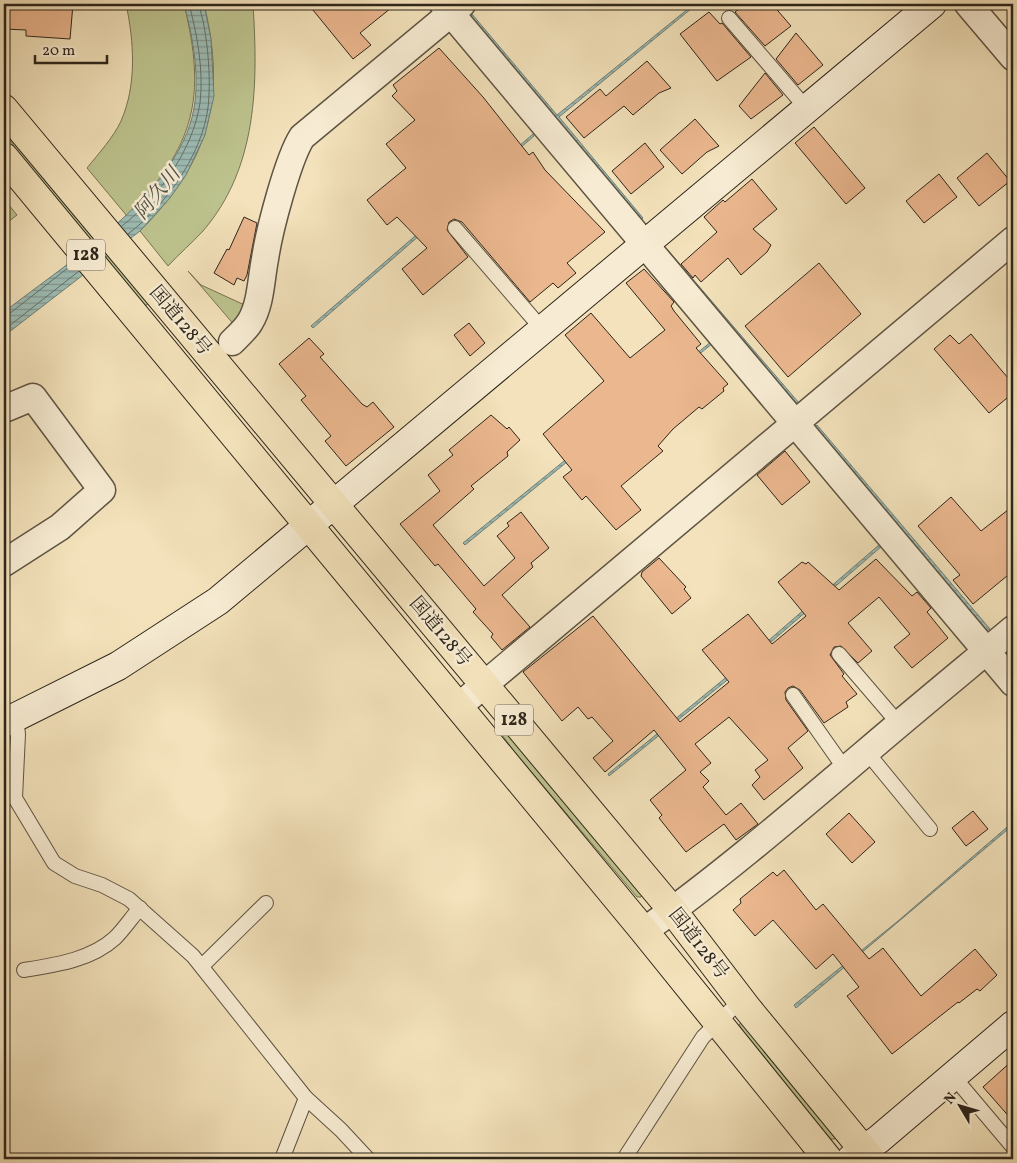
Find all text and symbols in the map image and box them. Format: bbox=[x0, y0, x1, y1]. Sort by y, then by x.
scale bar bbox=[35, 32, 108, 64]
text: 20 m bbox=[42, 41, 75, 62]
water label: 阿久川 bbox=[128, 160, 189, 226]
road number: 128 bbox=[67, 240, 105, 270]
street label: 国道128号 bbox=[143, 280, 217, 362]
street label: 国道128号 bbox=[403, 591, 477, 673]
road number: 128 bbox=[495, 704, 533, 736]
street label: 国道128号 bbox=[662, 903, 734, 985]
north arrow bbox=[934, 1080, 984, 1130]
text: N bbox=[940, 1089, 962, 1109]

